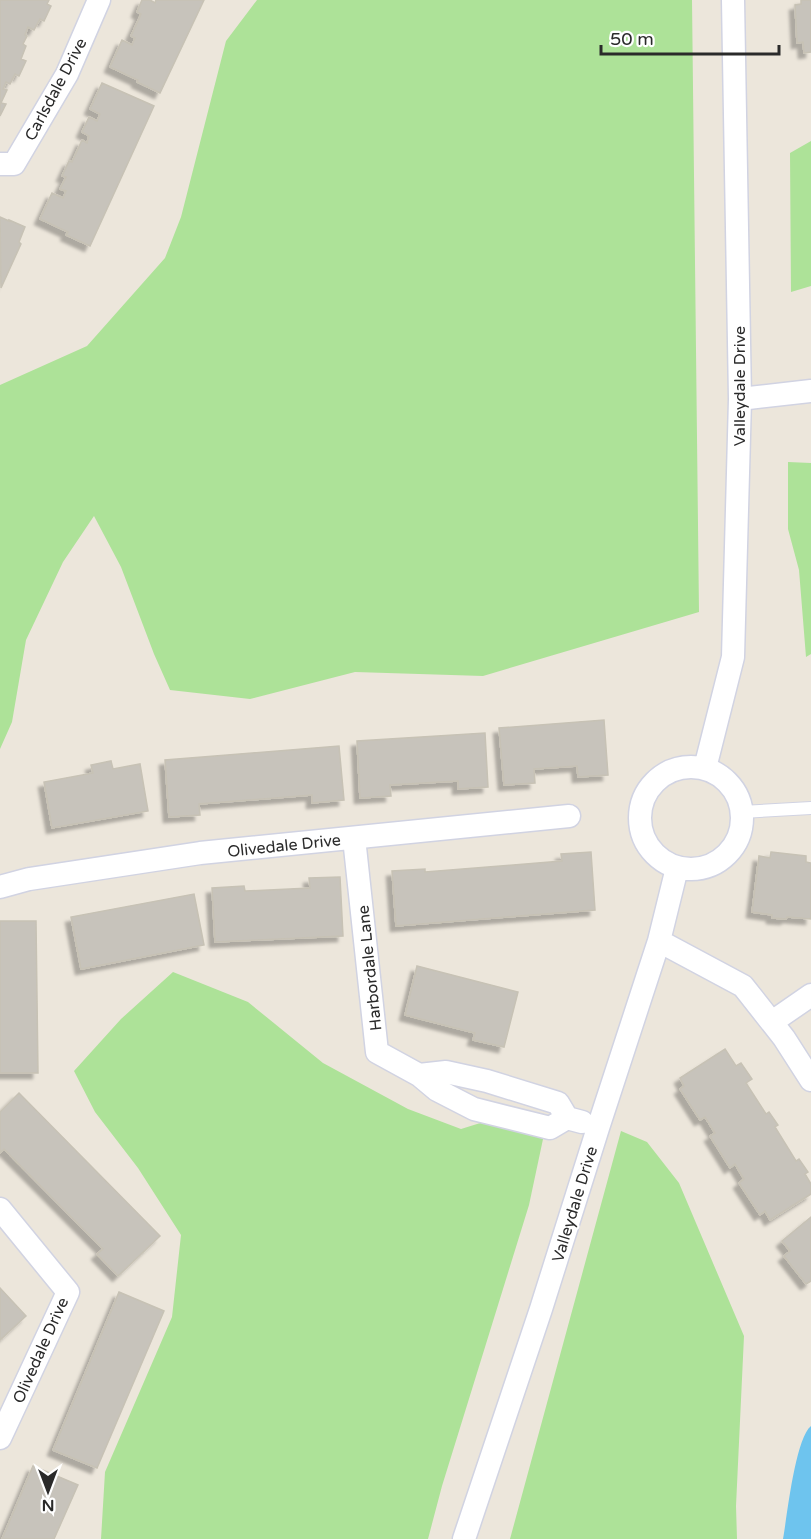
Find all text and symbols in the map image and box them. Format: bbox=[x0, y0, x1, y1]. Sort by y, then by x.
scale bar bbox=[601, 18, 780, 56]
text: 50 m bbox=[610, 28, 654, 50]
street label: Carlsdale Drive bbox=[20, 35, 91, 144]
street label: Valleydale Drive bbox=[730, 326, 750, 446]
street label: Olivedale Drive bbox=[226, 830, 342, 862]
street label: Harbordale Lane bbox=[353, 904, 387, 1032]
street label: Valleydale Drive bbox=[548, 1144, 602, 1265]
street label: Olivedale Drive bbox=[9, 1294, 73, 1407]
north arrow bbox=[18, 1461, 78, 1521]
text: N bbox=[42, 1495, 54, 1515]

